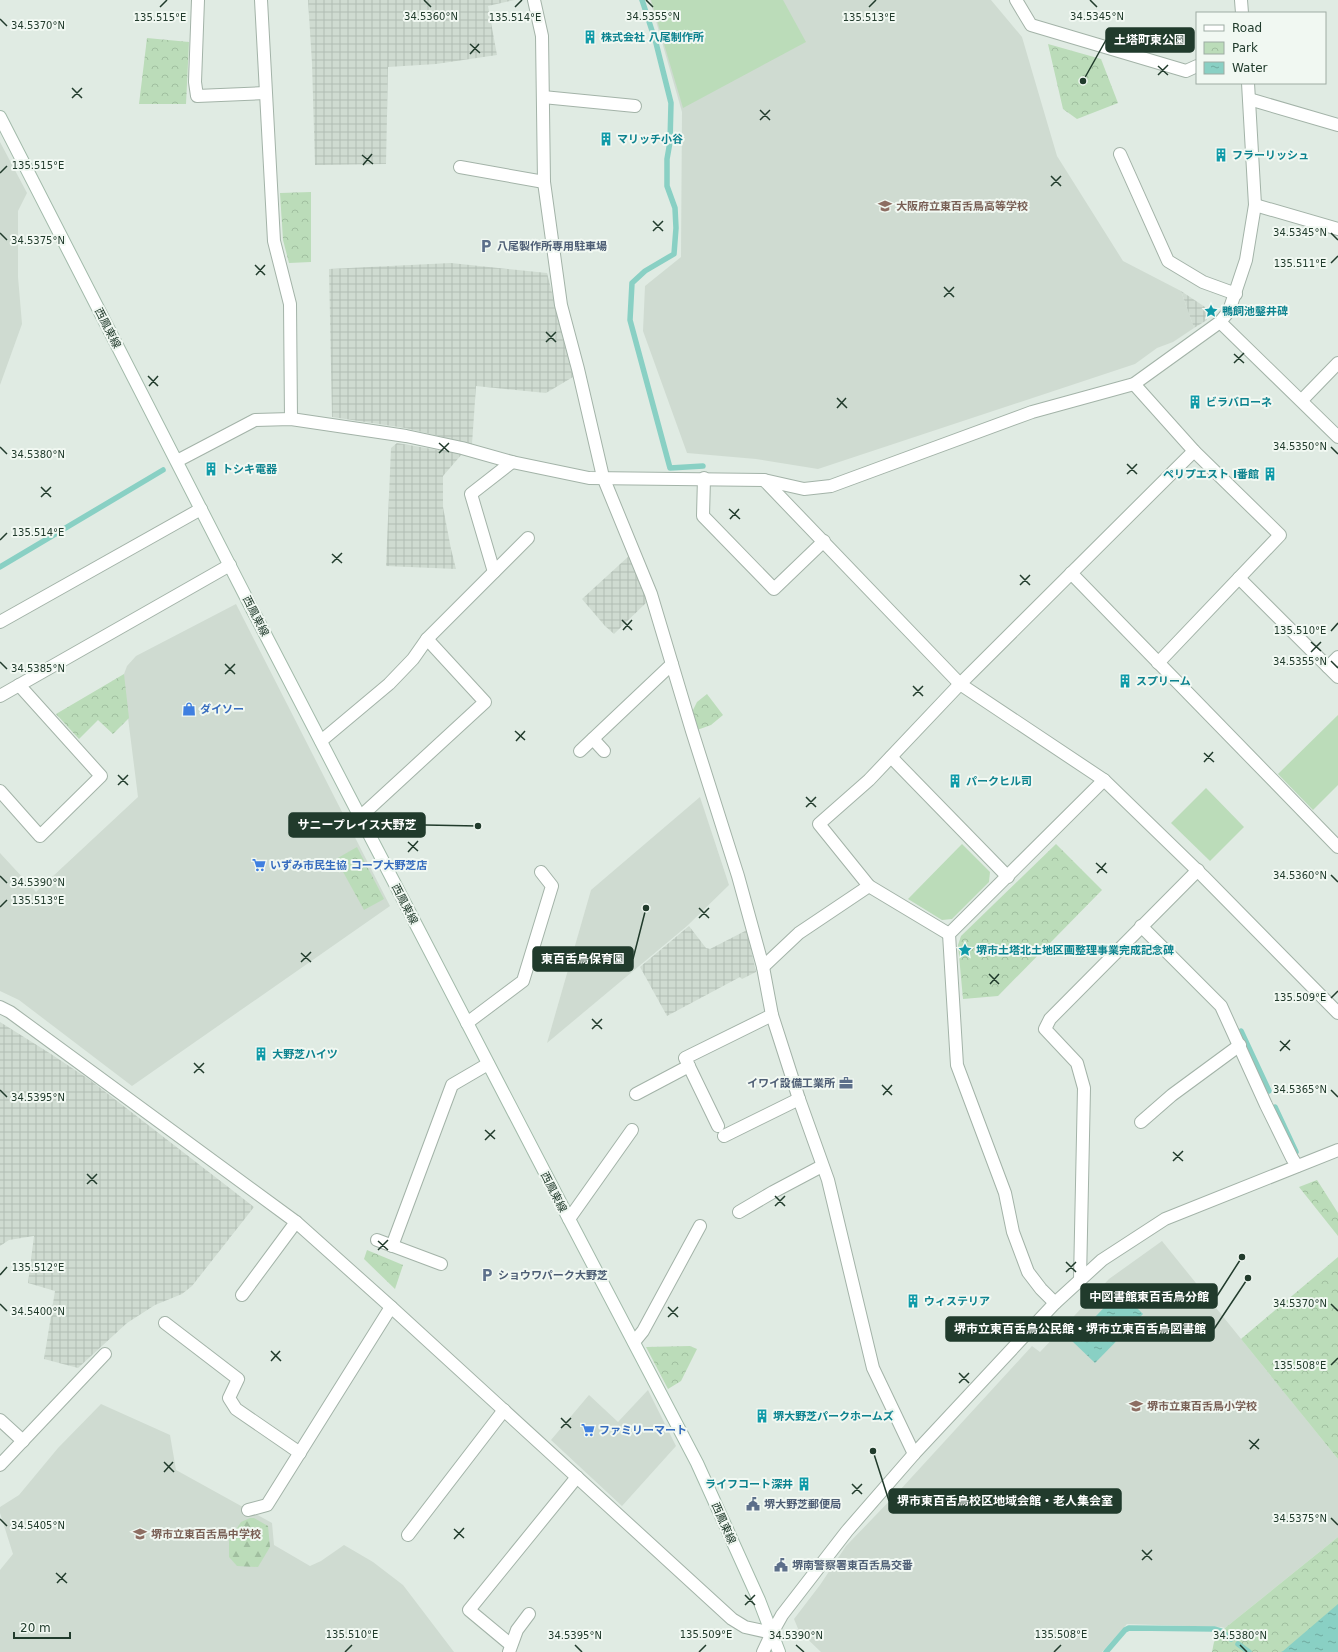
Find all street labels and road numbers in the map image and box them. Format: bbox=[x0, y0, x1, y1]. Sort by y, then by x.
street label: 西鳳東線 bbox=[92, 306, 123, 351]
street label: 西鳳東線 bbox=[240, 594, 271, 639]
street label: 西鳳東線 bbox=[389, 882, 420, 927]
street label: 西鳳東線 bbox=[538, 1170, 569, 1215]
street label: 西鳳東線 bbox=[709, 1500, 738, 1546]

